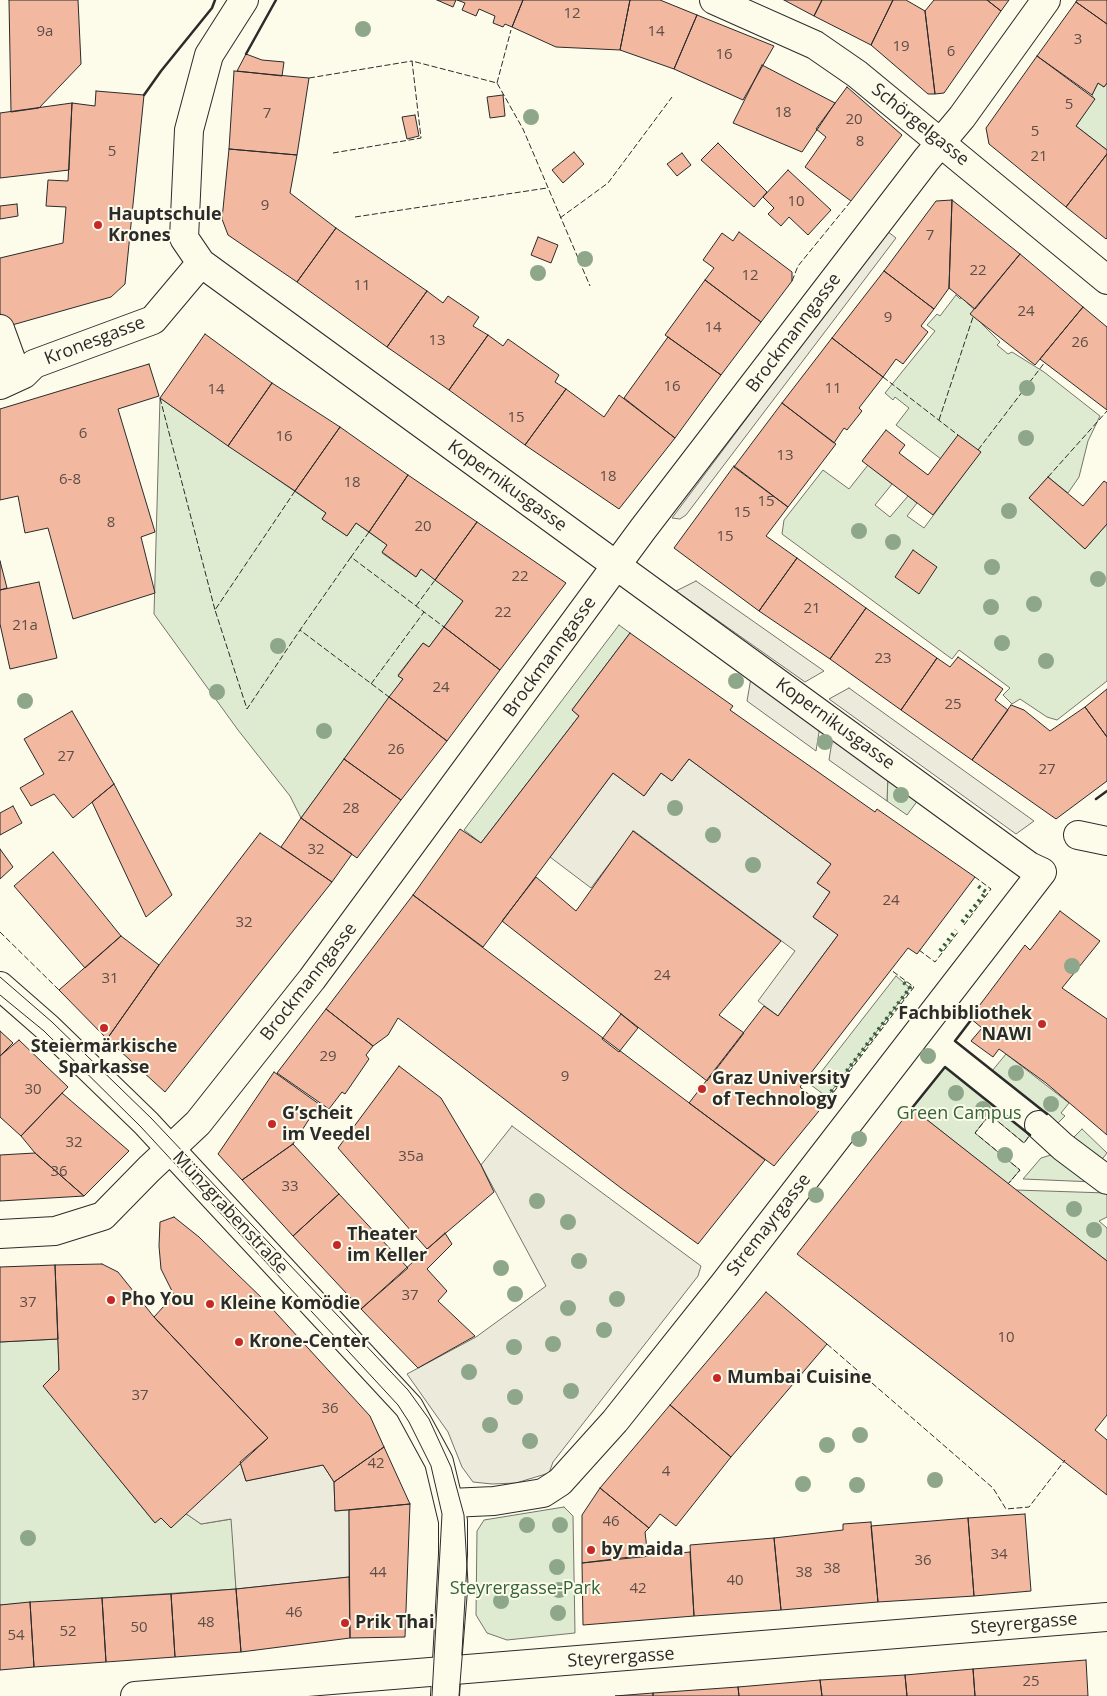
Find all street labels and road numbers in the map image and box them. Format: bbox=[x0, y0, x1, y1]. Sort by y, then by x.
street label: Schörgelgasse bbox=[867, 79, 973, 171]
street label: Brockmanngasse bbox=[742, 269, 846, 397]
street label: Kronesgasse bbox=[42, 312, 148, 370]
street label: Kopernikusgasse bbox=[443, 436, 571, 536]
street label: Brockmanngasse bbox=[499, 593, 601, 721]
street label: Kopernikusgasse bbox=[771, 674, 899, 774]
street label: Brockmanngasse bbox=[256, 919, 362, 1045]
street label: Münzgrabenstraße bbox=[168, 1147, 292, 1279]
street label: Stremayrgasse bbox=[722, 1170, 816, 1280]
street label: Steyrergasse bbox=[970, 1609, 1078, 1639]
street label: Steyrergasse bbox=[567, 1643, 675, 1673]

